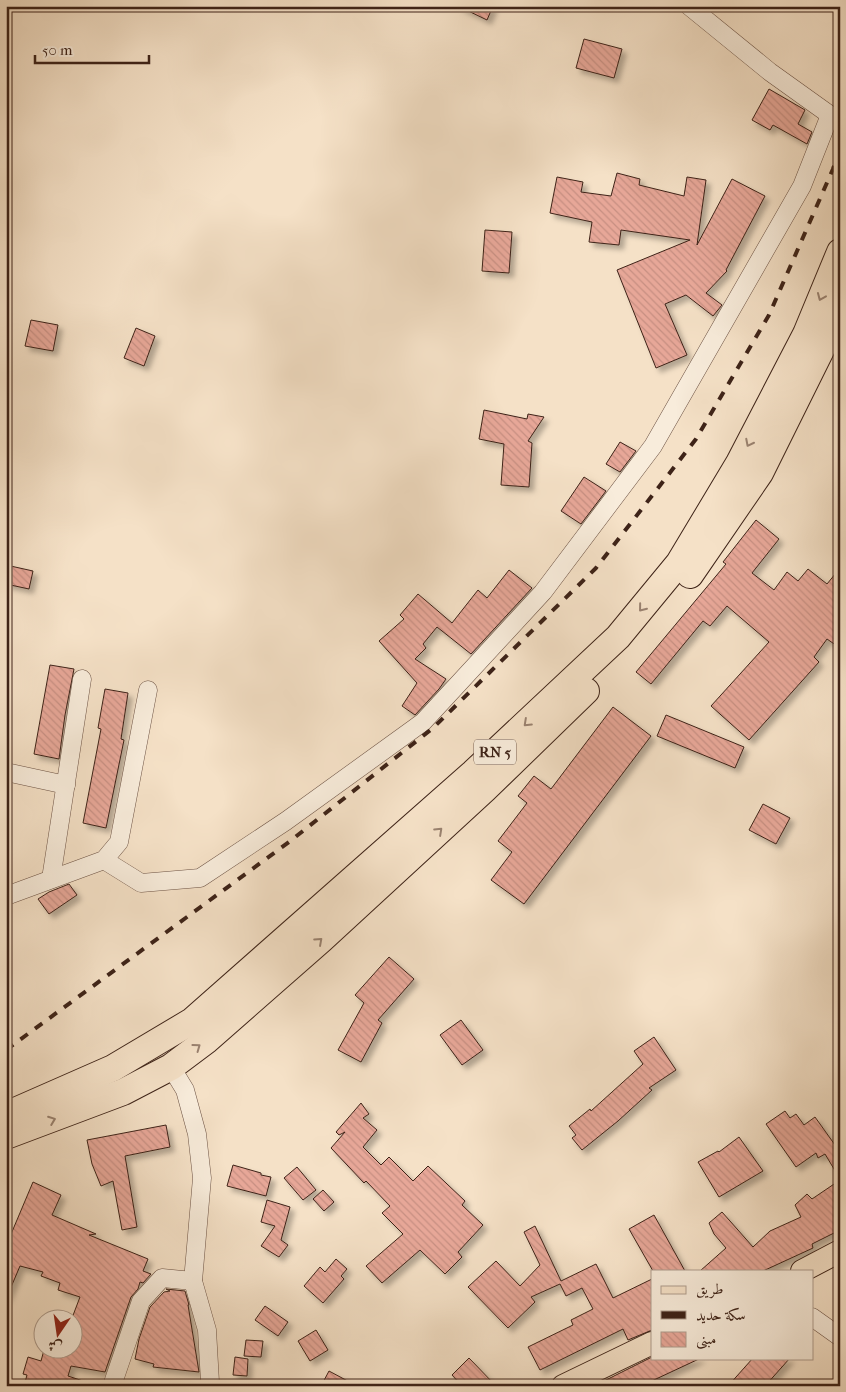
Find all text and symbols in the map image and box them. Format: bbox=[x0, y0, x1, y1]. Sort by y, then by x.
scale bar bbox=[35, 32, 149, 64]
text: 50 m bbox=[42, 41, 73, 59]
one-way arrow bbox=[817, 292, 827, 301]
one-way arrow bbox=[745, 438, 755, 447]
one-way arrow bbox=[639, 602, 647, 611]
one-way arrow bbox=[523, 717, 532, 726]
road number: RN 5 bbox=[474, 740, 516, 764]
one-way arrow bbox=[434, 828, 443, 837]
one-way arrow bbox=[314, 938, 323, 947]
one-way arrow bbox=[191, 1045, 200, 1053]
one-way arrow bbox=[47, 1115, 56, 1126]
legend bbox=[651, 1270, 814, 1360]
text: طريق bbox=[696, 1280, 723, 1299]
text: سكة حديد bbox=[696, 1306, 746, 1324]
north arrow bbox=[32, 1310, 82, 1360]
text: مبنى bbox=[696, 1330, 716, 1350]
text: ش bbox=[46, 1336, 64, 1356]

